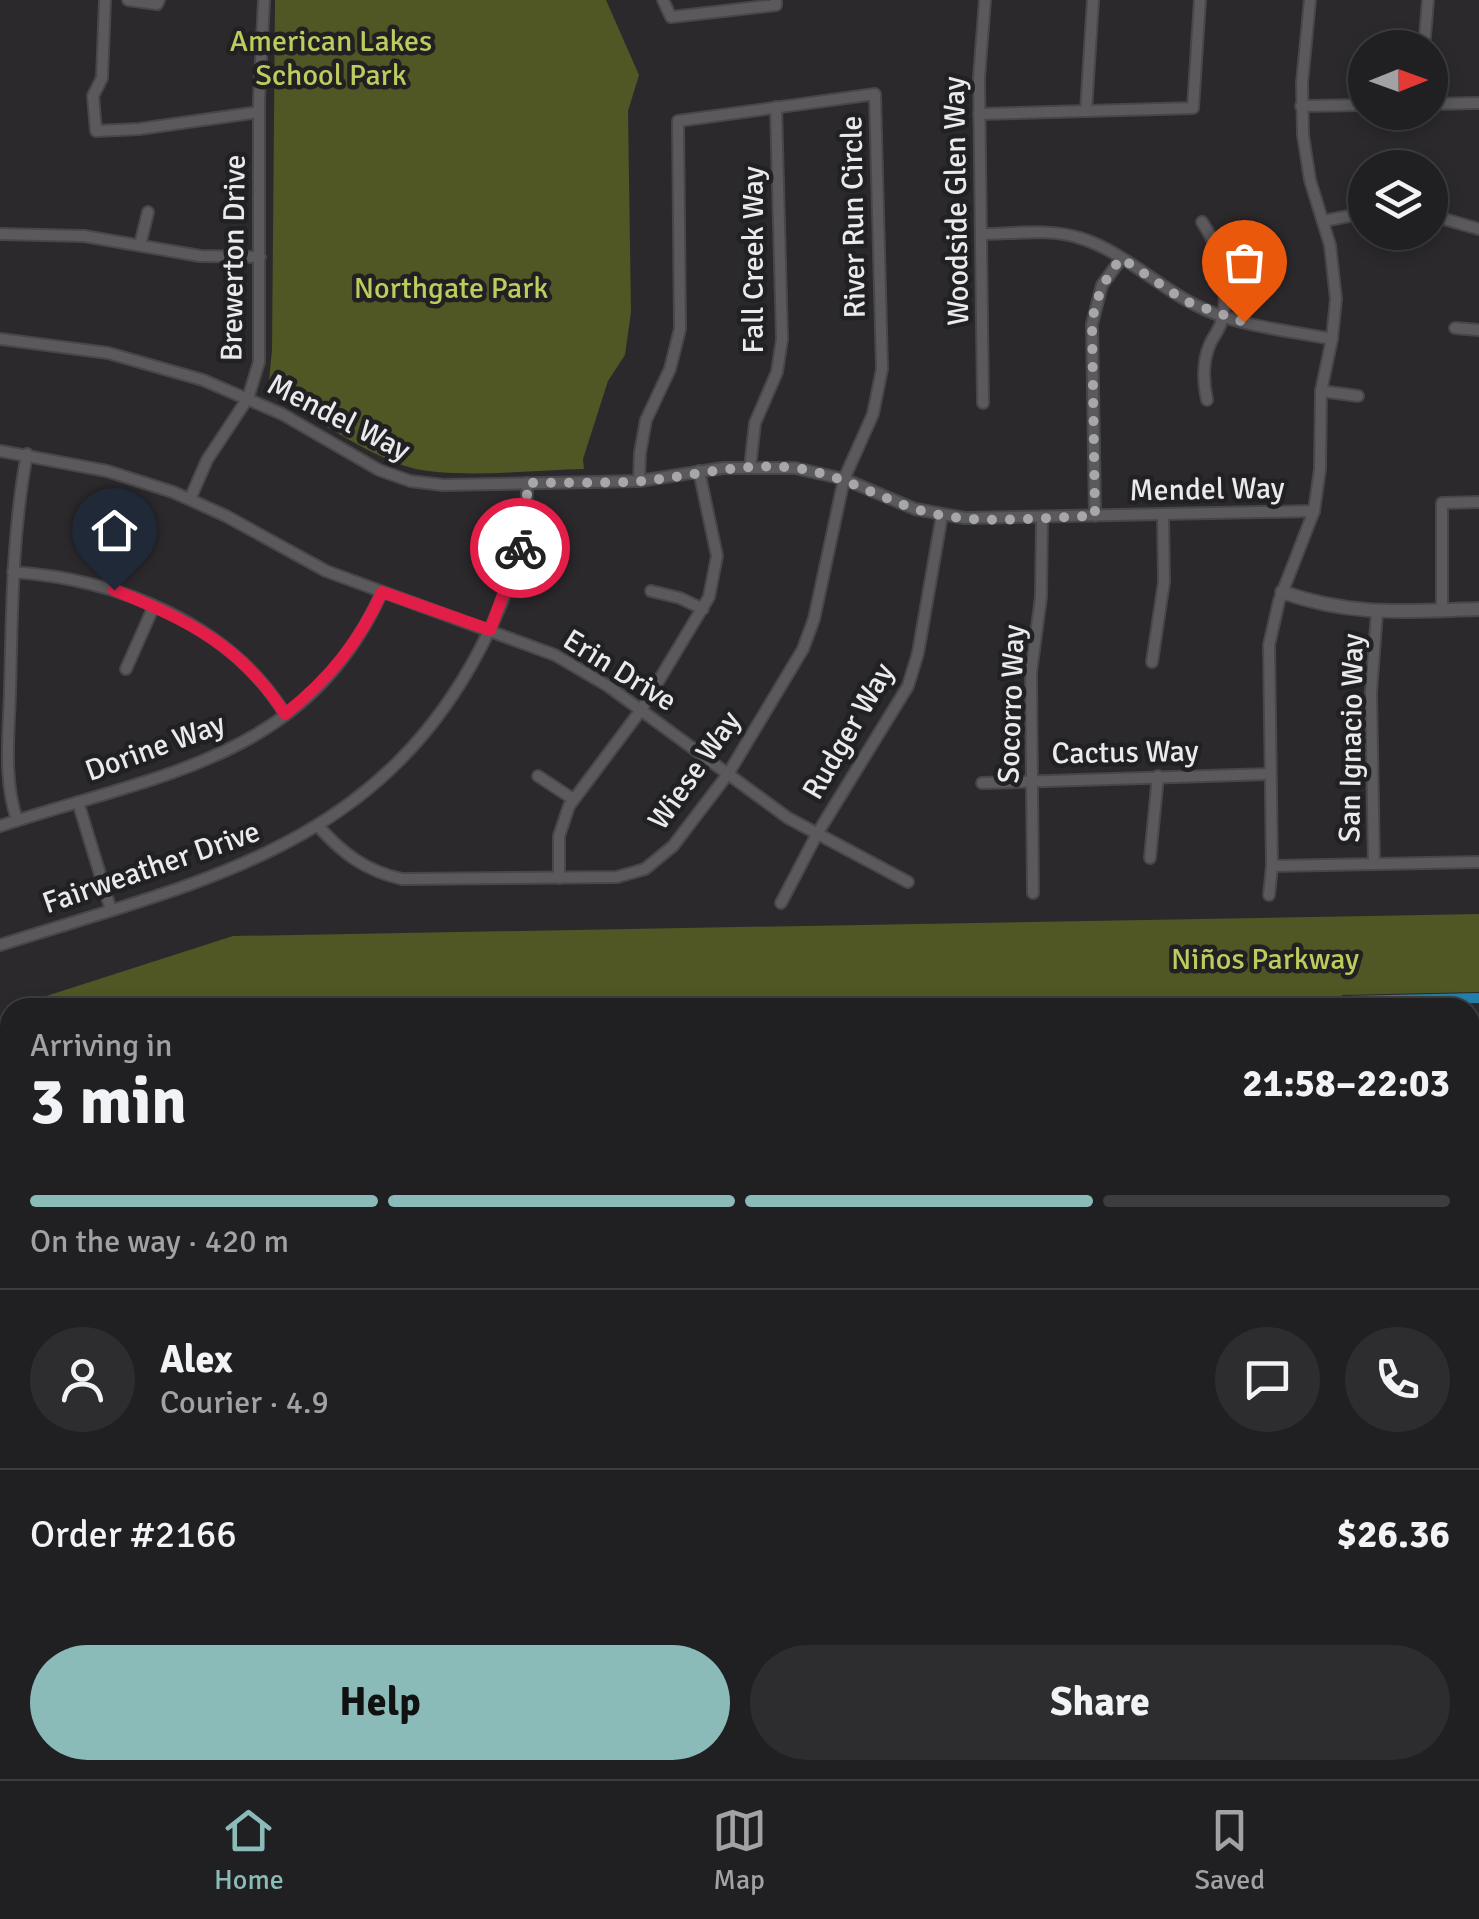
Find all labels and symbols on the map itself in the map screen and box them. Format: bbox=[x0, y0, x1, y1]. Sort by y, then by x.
park label: American Lakes School Park bbox=[230, 23, 432, 94]
north arrow bbox=[1348, 30, 1448, 130]
street label: Woodside Glen Way bbox=[936, 76, 977, 326]
street label: River Run Circle bbox=[833, 115, 874, 319]
street label: Brewerton Drive bbox=[213, 154, 254, 362]
street label: Fall Creek Way bbox=[735, 166, 772, 354]
pin bbox=[1202, 220, 1287, 323]
park label: Northgate Park bbox=[354, 270, 548, 307]
street label: Mendel Way bbox=[261, 366, 416, 469]
street label: Mendel Way bbox=[1129, 470, 1285, 509]
pin bbox=[72, 488, 157, 591]
courier bbox=[470, 498, 570, 598]
street label: Erin Drive bbox=[556, 621, 683, 720]
street label: Socorro Way bbox=[990, 624, 1033, 784]
street label: San Ignacio Way bbox=[1331, 633, 1372, 843]
street label: Rudger Way bbox=[795, 656, 902, 806]
street label: Wiese Way bbox=[640, 704, 749, 837]
street label: Dorine Way bbox=[80, 705, 230, 790]
street label: Cactus Way bbox=[1051, 733, 1199, 772]
street label: Fairweather Drive bbox=[38, 813, 265, 922]
park label: Niños Parkway bbox=[1171, 941, 1359, 978]

